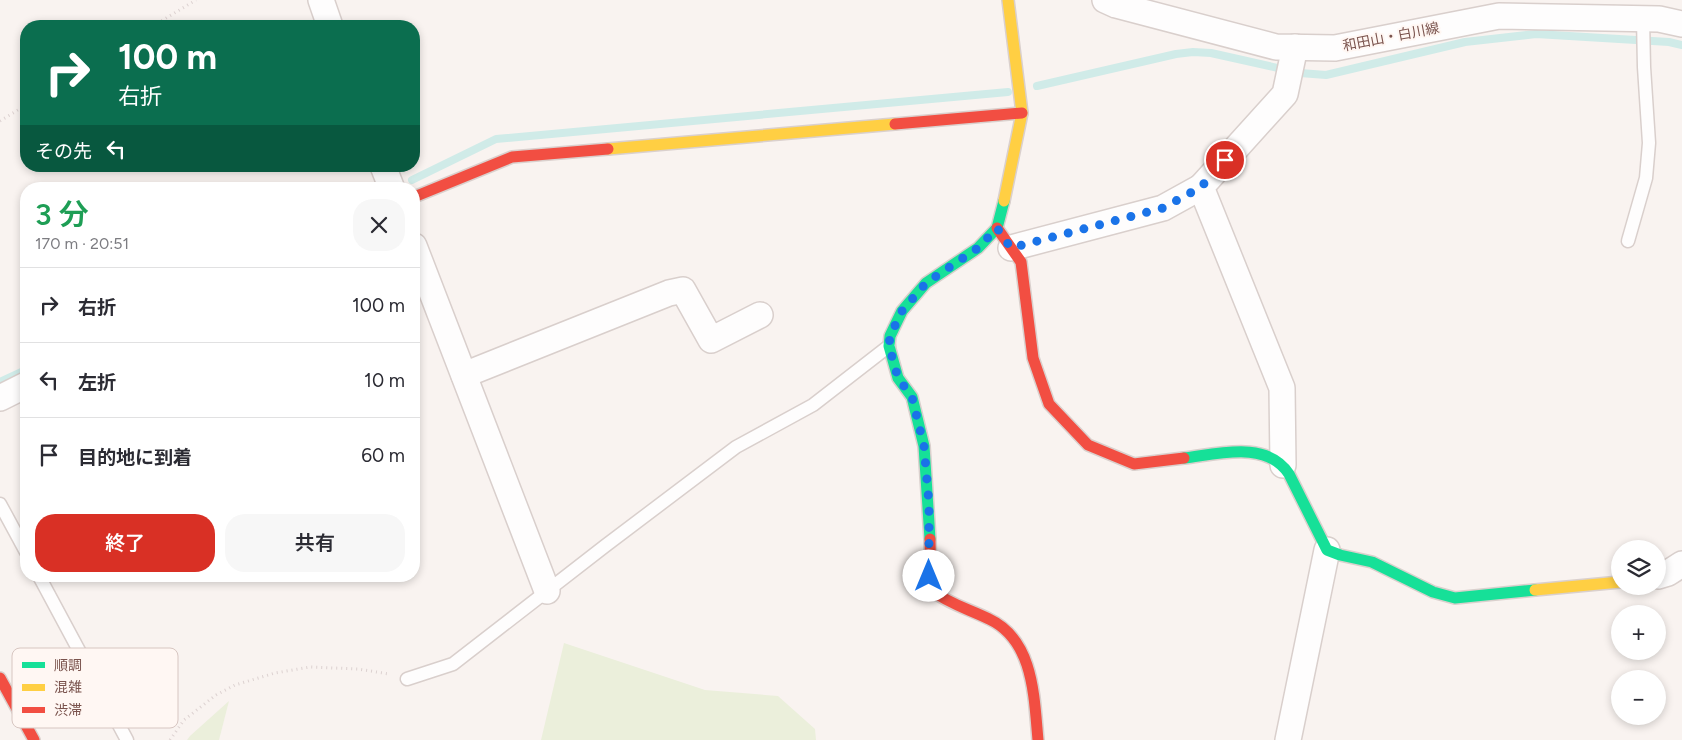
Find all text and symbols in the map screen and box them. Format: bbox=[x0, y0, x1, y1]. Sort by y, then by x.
street label: 和田山・白川線 bbox=[1341, 19, 1441, 55]
text: 100 m bbox=[118, 36, 217, 78]
icon: right bbox=[35, 40, 100, 105]
text: 右折 bbox=[118, 83, 162, 110]
icon: left bbox=[102, 135, 130, 163]
pin bbox=[1204, 139, 1246, 181]
text: その先 bbox=[35, 140, 92, 163]
icon: arrive bbox=[1211, 146, 1239, 174]
text: 3 分 bbox=[35, 196, 89, 233]
button: close bbox=[353, 199, 405, 251]
text: 170 m · 20:51 bbox=[35, 234, 129, 253]
icon: right bbox=[35, 291, 63, 319]
text: 100 m bbox=[352, 294, 405, 317]
text: 右折 bbox=[78, 296, 116, 319]
icon: left bbox=[35, 366, 63, 394]
text: 10 m bbox=[364, 369, 405, 392]
text: 左折 bbox=[78, 371, 116, 394]
icon: arrive bbox=[35, 441, 63, 469]
text: 60 m bbox=[361, 444, 405, 467]
text: 目的地に到着 bbox=[78, 446, 192, 469]
button: 終了 bbox=[35, 514, 215, 572]
button: 共有 bbox=[225, 514, 405, 572]
map controls bbox=[1611, 540, 1666, 725]
button: layers bbox=[1611, 540, 1666, 595]
position arrow bbox=[902, 549, 954, 601]
button: + bbox=[1611, 605, 1666, 660]
legend bbox=[12, 648, 178, 728]
text: 順調 bbox=[54, 657, 82, 674]
button: − bbox=[1611, 670, 1666, 725]
text: 混雑 bbox=[54, 679, 82, 696]
text: 渋滞 bbox=[54, 702, 82, 719]

